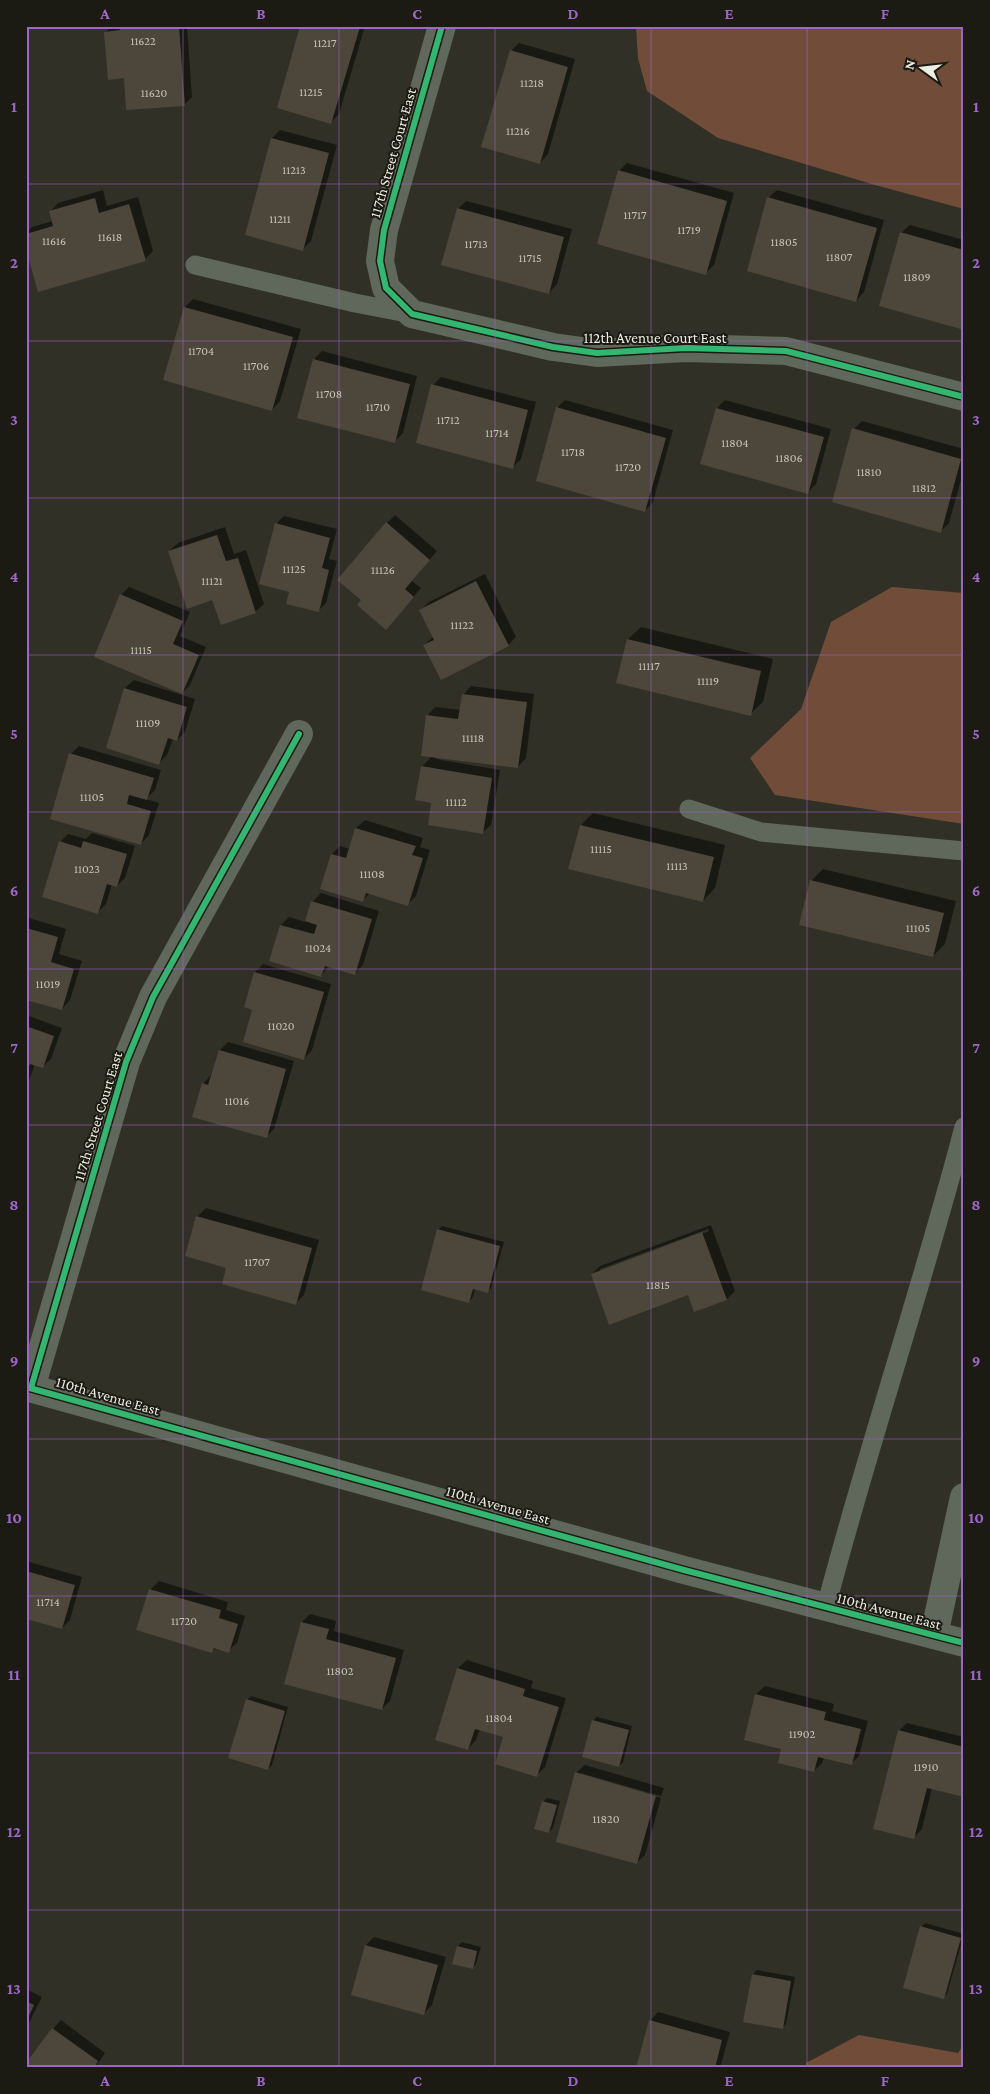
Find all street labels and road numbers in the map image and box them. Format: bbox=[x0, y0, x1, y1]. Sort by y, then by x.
street label: 117th Street Court East bbox=[367, 85, 419, 220]
street label: 112th Avenue Court East bbox=[583, 330, 728, 346]
street label: 117th Street Court East bbox=[71, 1049, 126, 1182]
street label: 110th Avenue East bbox=[54, 1374, 163, 1419]
street label: 110th Avenue East bbox=[444, 1483, 553, 1528]
street label: 110th Avenue East bbox=[835, 1589, 944, 1633]

